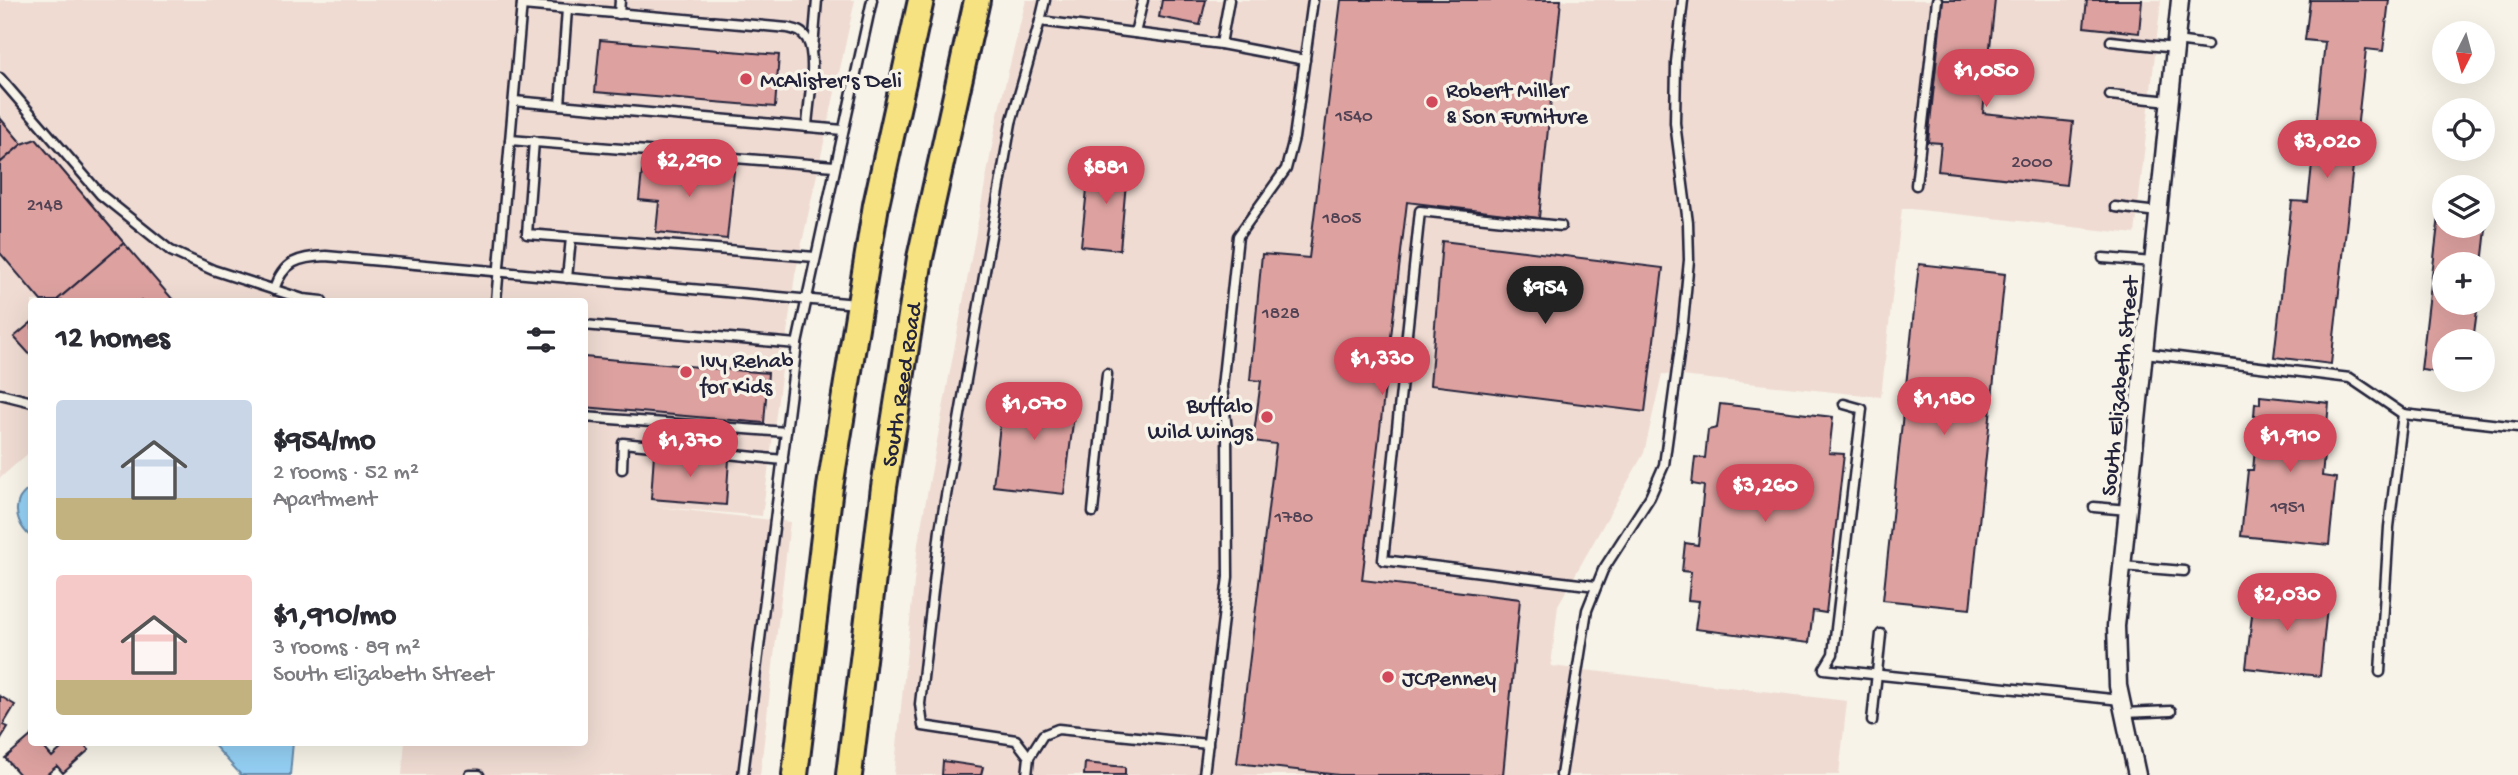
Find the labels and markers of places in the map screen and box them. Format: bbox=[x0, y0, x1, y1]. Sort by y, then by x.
pin: $1,050 bbox=[1929, 50, 2043, 109]
place label: McAlister's Deli bbox=[760, 69, 902, 96]
marker: McAlister's Deli bbox=[738, 71, 754, 87]
place label: Robert Miller & Son Furniture bbox=[1446, 79, 1589, 132]
marker: Robert Miller & Son Furniture bbox=[1424, 94, 1440, 110]
pin: $3,020 bbox=[2270, 120, 2384, 180]
pin: $2,290 bbox=[632, 140, 746, 199]
pin: $881 bbox=[1065, 146, 1147, 206]
pin: $954 bbox=[1504, 266, 1586, 326]
pin: $1,330 bbox=[1325, 338, 1439, 397]
place label: Ivy Rehab for Kids bbox=[699, 349, 794, 402]
marker: Ivy Rehab for Kids bbox=[678, 364, 694, 380]
pin: $1,180 bbox=[1887, 378, 2001, 437]
pin: $1,070 bbox=[977, 382, 1091, 442]
place label: Buffalo Wild Wings bbox=[1147, 394, 1254, 447]
marker: Buffalo Wild Wings bbox=[1259, 409, 1275, 425]
pin: $1,910 bbox=[2233, 414, 2347, 474]
pin: $1,370 bbox=[633, 420, 747, 479]
pin: $3,260 bbox=[1708, 464, 1822, 524]
pin: $2,030 bbox=[2230, 574, 2344, 633]
place label: JCPenney bbox=[1402, 667, 1496, 694]
marker: JCPenney bbox=[1380, 669, 1396, 685]

